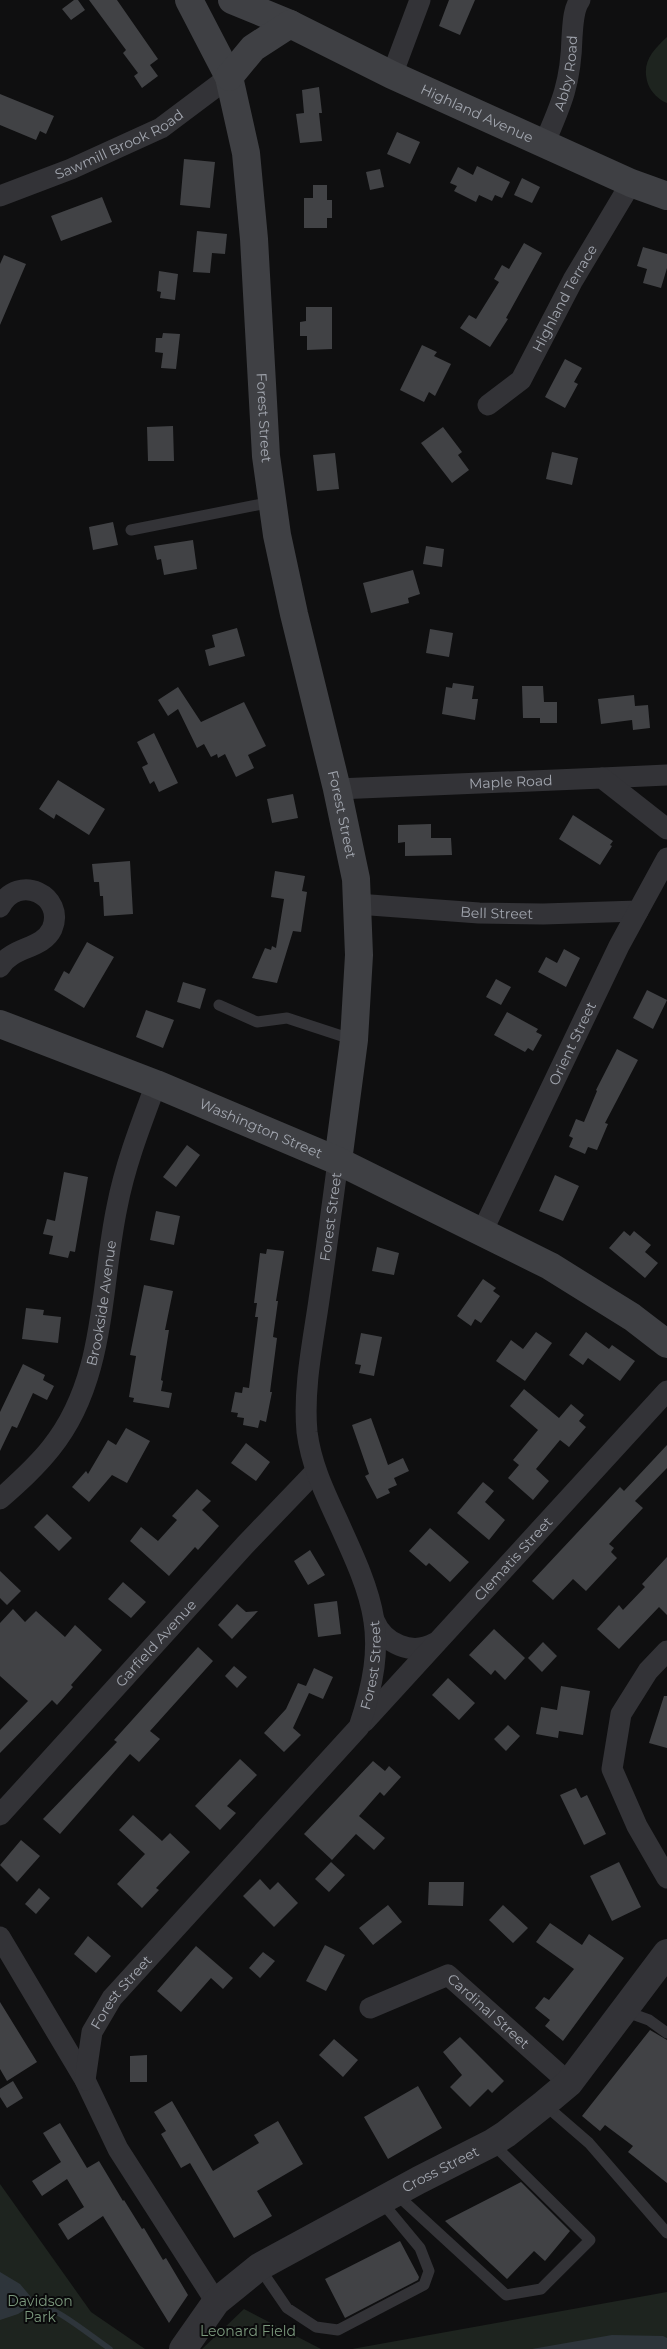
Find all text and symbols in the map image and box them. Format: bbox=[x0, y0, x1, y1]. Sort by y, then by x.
street label: Abby Road bbox=[550, 35, 581, 113]
street label: Highland Avenue bbox=[418, 80, 536, 147]
street label: Sawmill Brook Road bbox=[52, 105, 187, 183]
street label: Highland Terrace bbox=[528, 241, 601, 355]
street label: Forest Street bbox=[252, 372, 276, 464]
street label: Forest Street bbox=[324, 768, 360, 860]
street label: Maple Road bbox=[469, 771, 553, 793]
street label: Bell Street bbox=[460, 903, 533, 923]
street label: Orient Street bbox=[545, 998, 600, 1088]
street label: Washington Street bbox=[197, 1094, 325, 1162]
street label: Forest Street bbox=[316, 1171, 346, 1262]
street label: Brookside Avenue bbox=[82, 1239, 120, 1368]
street label: Clematis Street bbox=[470, 1513, 556, 1605]
street label: Garfield Avenue bbox=[112, 1596, 200, 1691]
street label: Forest Street bbox=[356, 1619, 385, 1712]
street label: Forest Street bbox=[87, 1951, 156, 2033]
street label: Cardinal Street bbox=[444, 1970, 534, 2053]
street label: Cross Street bbox=[399, 2142, 482, 2196]
park label: Davidson Park bbox=[7, 2292, 73, 2326]
park label: Leonard Field bbox=[200, 2322, 296, 2340]

